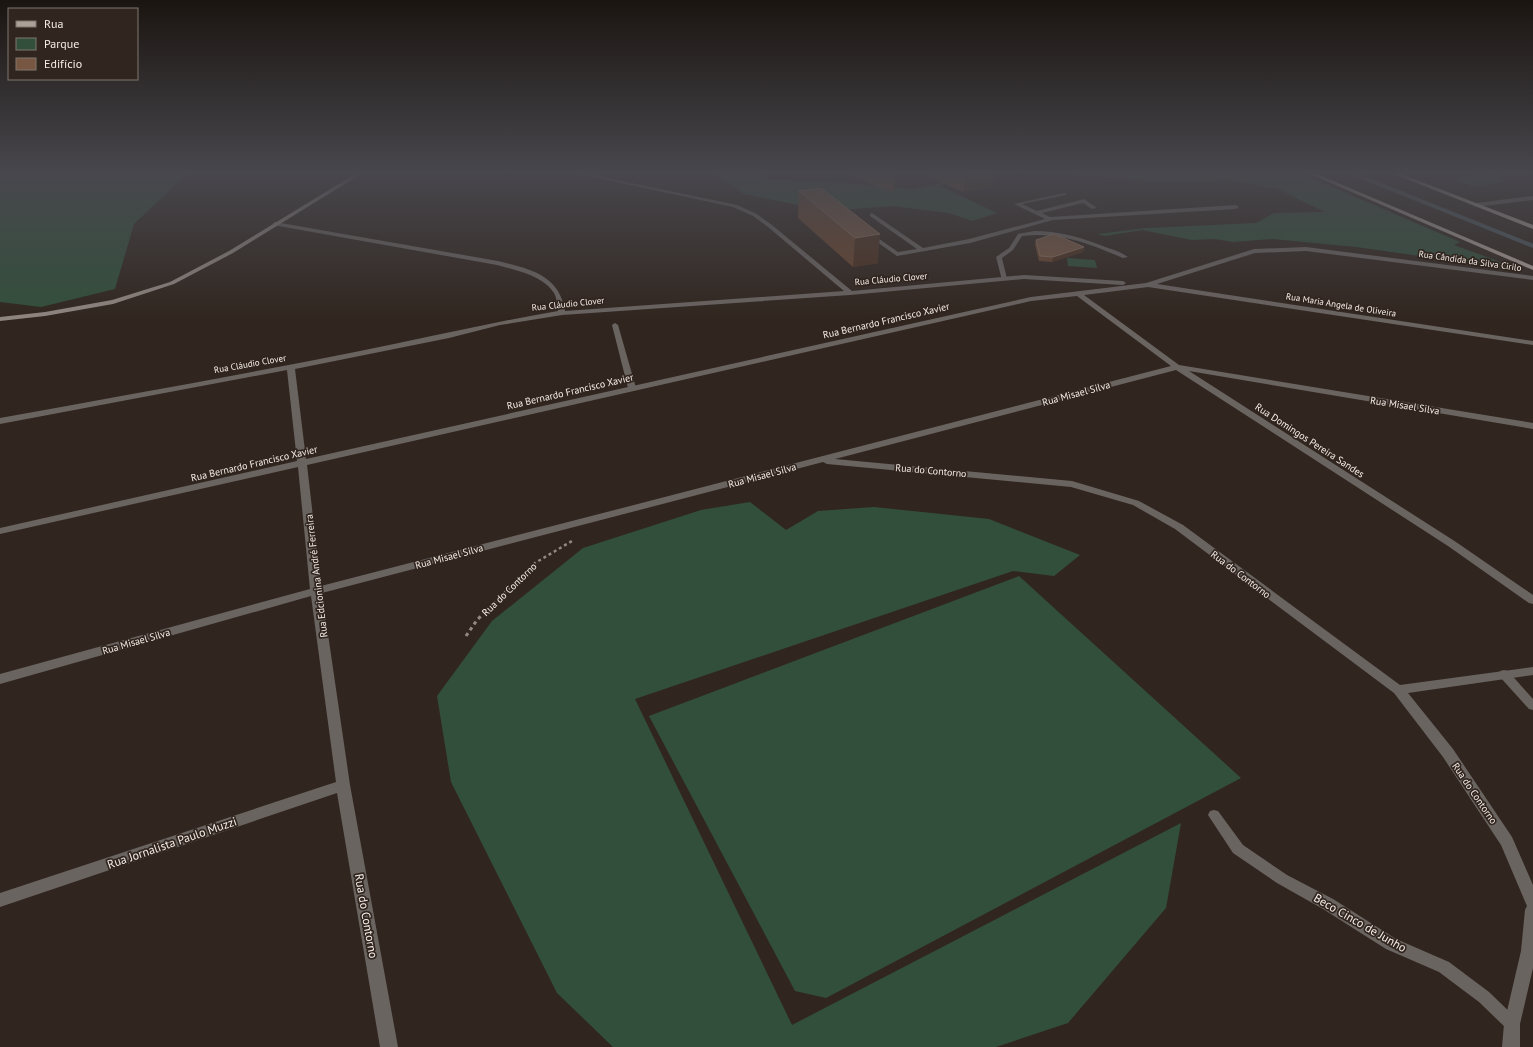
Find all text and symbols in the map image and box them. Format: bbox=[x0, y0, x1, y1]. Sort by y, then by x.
legend bbox=[8, 8, 138, 80]
text: Rua bbox=[44, 16, 63, 31]
text: Parque bbox=[44, 36, 79, 51]
text: Edifício bbox=[44, 56, 82, 71]
street label: Rua Cândida da Silva Cirilo bbox=[1418, 248, 1522, 273]
street label: Rua Cláudio Clover bbox=[854, 270, 928, 287]
street label: Rua Maria Angela de Oliveira bbox=[1285, 290, 1397, 319]
street label: Rua Cláudio Clover bbox=[531, 294, 605, 313]
street label: Rua Bernardo Francisco Xavier bbox=[821, 299, 951, 341]
street label: Rua Cláudio Clover bbox=[213, 352, 287, 375]
street label: Rua Bernardo Francisco Xavier bbox=[505, 370, 635, 412]
street label: Rua Misael Silva bbox=[1041, 378, 1112, 409]
street label: Rua Misael Silva bbox=[1369, 394, 1441, 417]
street label: Rua Domingos Pereira Sandes bbox=[1253, 400, 1367, 481]
street label: Rua Bernardo Francisco Xavier bbox=[189, 442, 319, 484]
street label: Rua Misael Silva bbox=[727, 460, 798, 491]
street label: Rua do Contorno bbox=[895, 461, 967, 480]
street label: Rua Edcionina André Ferreira bbox=[302, 514, 331, 638]
street label: Rua Misael Silva bbox=[414, 541, 485, 572]
street label: Rua do Contorno bbox=[1208, 548, 1273, 601]
street label: Rua do Contorno bbox=[479, 560, 540, 619]
street label: Rua Misael Silva bbox=[101, 626, 172, 657]
street label: Rua do Contorno bbox=[1449, 760, 1500, 826]
street label: Rua Jornalista Paulo Muzzi bbox=[105, 813, 239, 872]
street label: Rua do Contorno bbox=[352, 872, 381, 959]
street label: Beco Cinco de Junho bbox=[1311, 890, 1409, 955]

